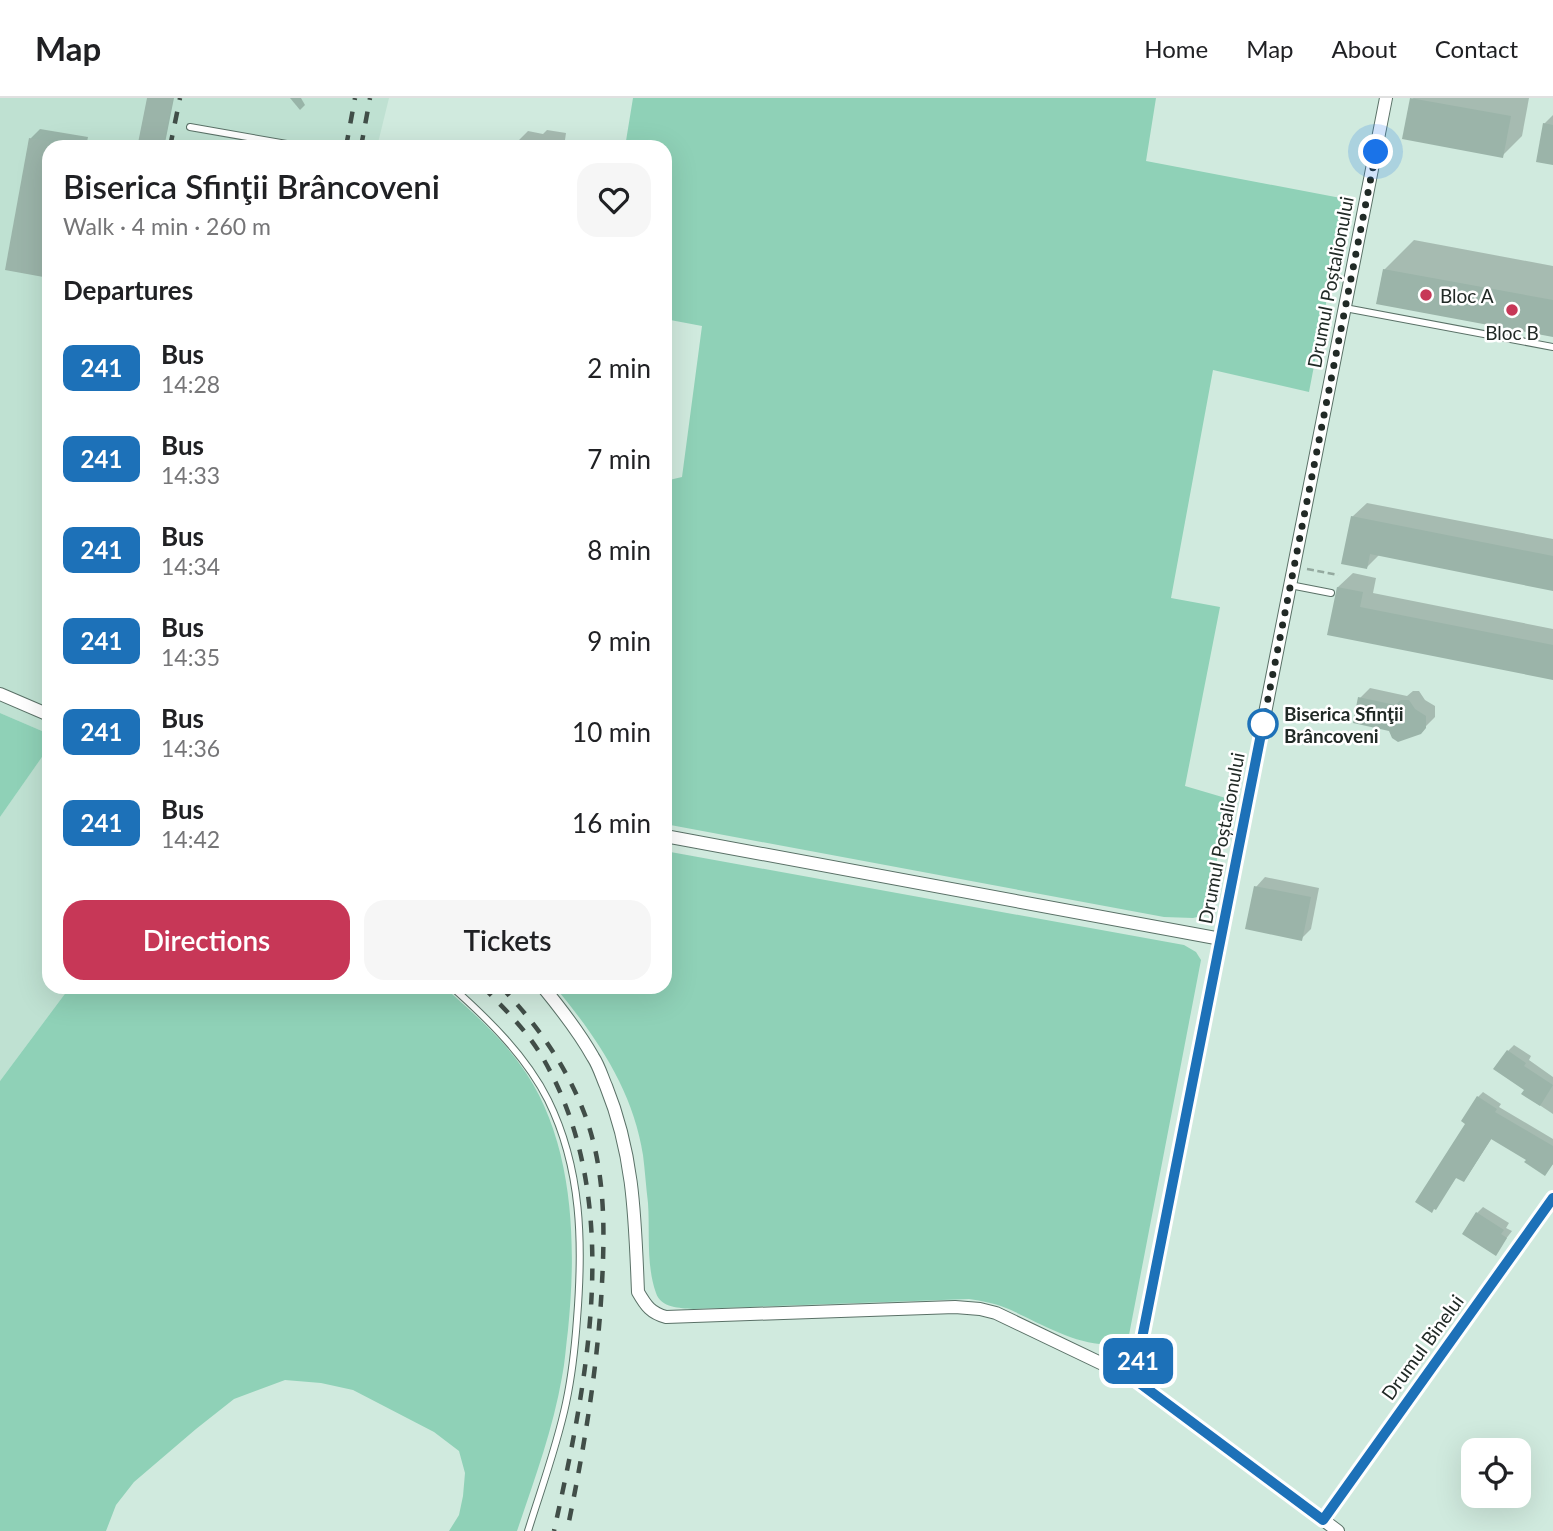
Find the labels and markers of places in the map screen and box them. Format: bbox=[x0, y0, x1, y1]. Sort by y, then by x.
place label: Bloc A bbox=[1440, 284, 1494, 307]
marker: Bloc A bbox=[1418, 287, 1434, 303]
marker: Bloc B bbox=[1504, 302, 1520, 318]
place label: Bloc B bbox=[1485, 321, 1539, 344]
place label: Biserica Sfinţii Brâncoveni bbox=[1284, 702, 1404, 747]
marker: Biserica Sfinţii Brâncoveni bbox=[1248, 709, 1278, 739]

